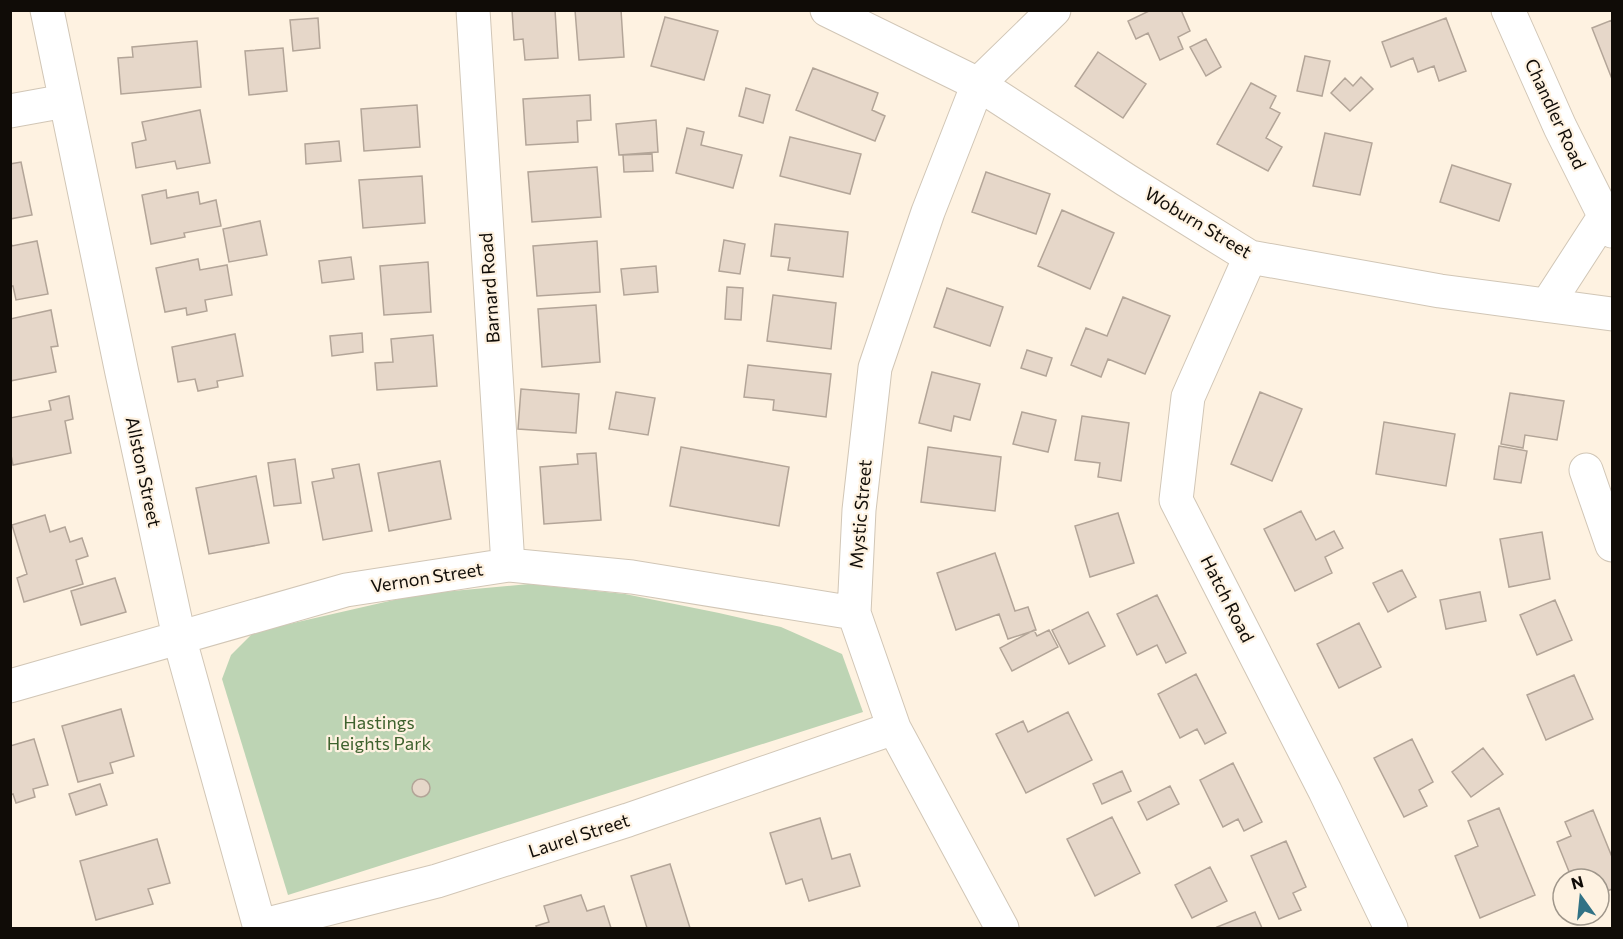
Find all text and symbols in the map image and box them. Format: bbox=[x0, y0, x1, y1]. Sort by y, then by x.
street label: Chandler Road bbox=[1521, 55, 1591, 172]
street label: Woburn Street bbox=[1141, 182, 1256, 263]
street label: Barnard Road bbox=[474, 232, 504, 344]
street label: Allston Street bbox=[122, 415, 166, 529]
street label: Mystic Street bbox=[844, 459, 876, 569]
street label: Hatch Road bbox=[1197, 551, 1259, 646]
street label: Vernon Street bbox=[369, 557, 485, 597]
park label: Hastings Heights Park bbox=[327, 711, 431, 754]
street label: Laurel Street bbox=[525, 808, 632, 862]
north arrow bbox=[1551, 867, 1611, 927]
text: N bbox=[1569, 871, 1585, 893]

